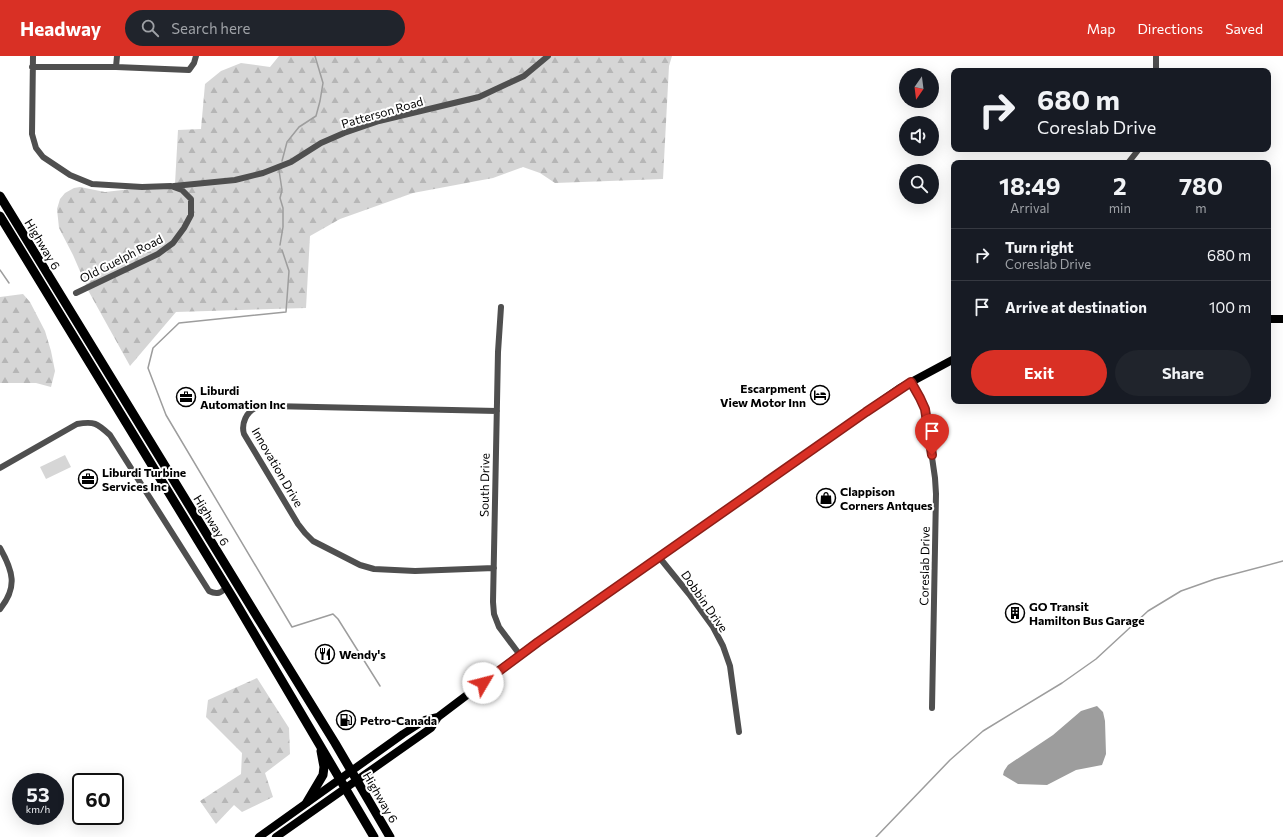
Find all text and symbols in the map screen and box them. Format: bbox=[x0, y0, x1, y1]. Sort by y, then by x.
search box bbox=[125, 10, 405, 46]
text: Headway bbox=[20, 17, 101, 40]
icon: search bbox=[139, 17, 161, 39]
text: Search here bbox=[171, 19, 251, 37]
text: Map bbox=[1087, 20, 1116, 37]
text: Directions bbox=[1138, 20, 1203, 37]
text: Saved bbox=[1225, 20, 1263, 37]
north arrow bbox=[899, 68, 939, 108]
map controls bbox=[899, 68, 939, 204]
text: 680 m bbox=[1037, 82, 1120, 116]
icon: right bbox=[971, 84, 1023, 136]
street label: Patterson Road bbox=[340, 94, 425, 130]
button: sound bbox=[899, 116, 939, 156]
text: Coreslab Drive bbox=[1037, 116, 1156, 138]
button: search bbox=[899, 164, 939, 204]
text: 18:49 bbox=[999, 171, 1061, 200]
text: 2 bbox=[1113, 171, 1127, 200]
text: 780 bbox=[1179, 171, 1223, 200]
text: Arrival bbox=[1010, 200, 1050, 216]
text: min bbox=[1109, 200, 1131, 216]
text: m bbox=[1195, 200, 1207, 216]
street label: Highway 6 bbox=[22, 216, 64, 272]
street label: Old Guelph Road bbox=[77, 231, 165, 285]
text: Turn right bbox=[1005, 238, 1074, 256]
icon: right bbox=[971, 244, 993, 266]
text: 680 m bbox=[1207, 246, 1251, 264]
text: Coreslab Drive bbox=[1005, 256, 1091, 272]
icon: arrive bbox=[971, 296, 993, 318]
text: Arrive at destination bbox=[1005, 298, 1147, 316]
text: 100 m bbox=[1209, 298, 1251, 316]
button: Exit bbox=[971, 350, 1107, 396]
button: Share bbox=[1115, 350, 1251, 396]
place label: Escarpment View Motor Inn bbox=[720, 381, 806, 409]
place label: Liburdi Automation Inc bbox=[200, 383, 286, 411]
hotel icon: Escarpment View Motor Inn bbox=[809, 384, 831, 406]
office icon: Liburdi Automation Inc bbox=[175, 386, 197, 408]
pin bbox=[915, 414, 949, 455]
icon: arrive bbox=[921, 420, 943, 442]
street label: Innovation Drive bbox=[250, 425, 306, 509]
street label: South Drive bbox=[476, 453, 492, 517]
place label: Liburdi Turbine Services Inc bbox=[102, 465, 186, 493]
office icon: Liburdi Turbine Services Inc bbox=[77, 468, 99, 490]
place label: Clappison Corners Antques bbox=[840, 484, 933, 512]
shop icon: Clappison Corners Antques bbox=[815, 487, 837, 509]
street label: Highway 6 bbox=[191, 492, 233, 548]
street label: Coreslab Drive bbox=[916, 526, 932, 606]
street label: Dobbin Drive bbox=[679, 568, 731, 634]
place label: GO Transit Hamilton Bus Garage bbox=[1029, 599, 1145, 627]
building icon: GO Transit Hamilton Bus Garage bbox=[1004, 602, 1026, 624]
restaurant icon: Wendy's bbox=[314, 643, 336, 665]
place label: Wendy's bbox=[339, 647, 386, 661]
position arrow bbox=[462, 662, 504, 704]
fuel station icon: Petro-Canada bbox=[335, 709, 357, 731]
place label: Petro-Canada bbox=[360, 713, 437, 727]
street label: Highway 6 bbox=[361, 769, 401, 825]
speed limit sign: 60 bbox=[72, 773, 124, 825]
text: 53 bbox=[26, 782, 50, 806]
text: km/h bbox=[26, 803, 50, 815]

